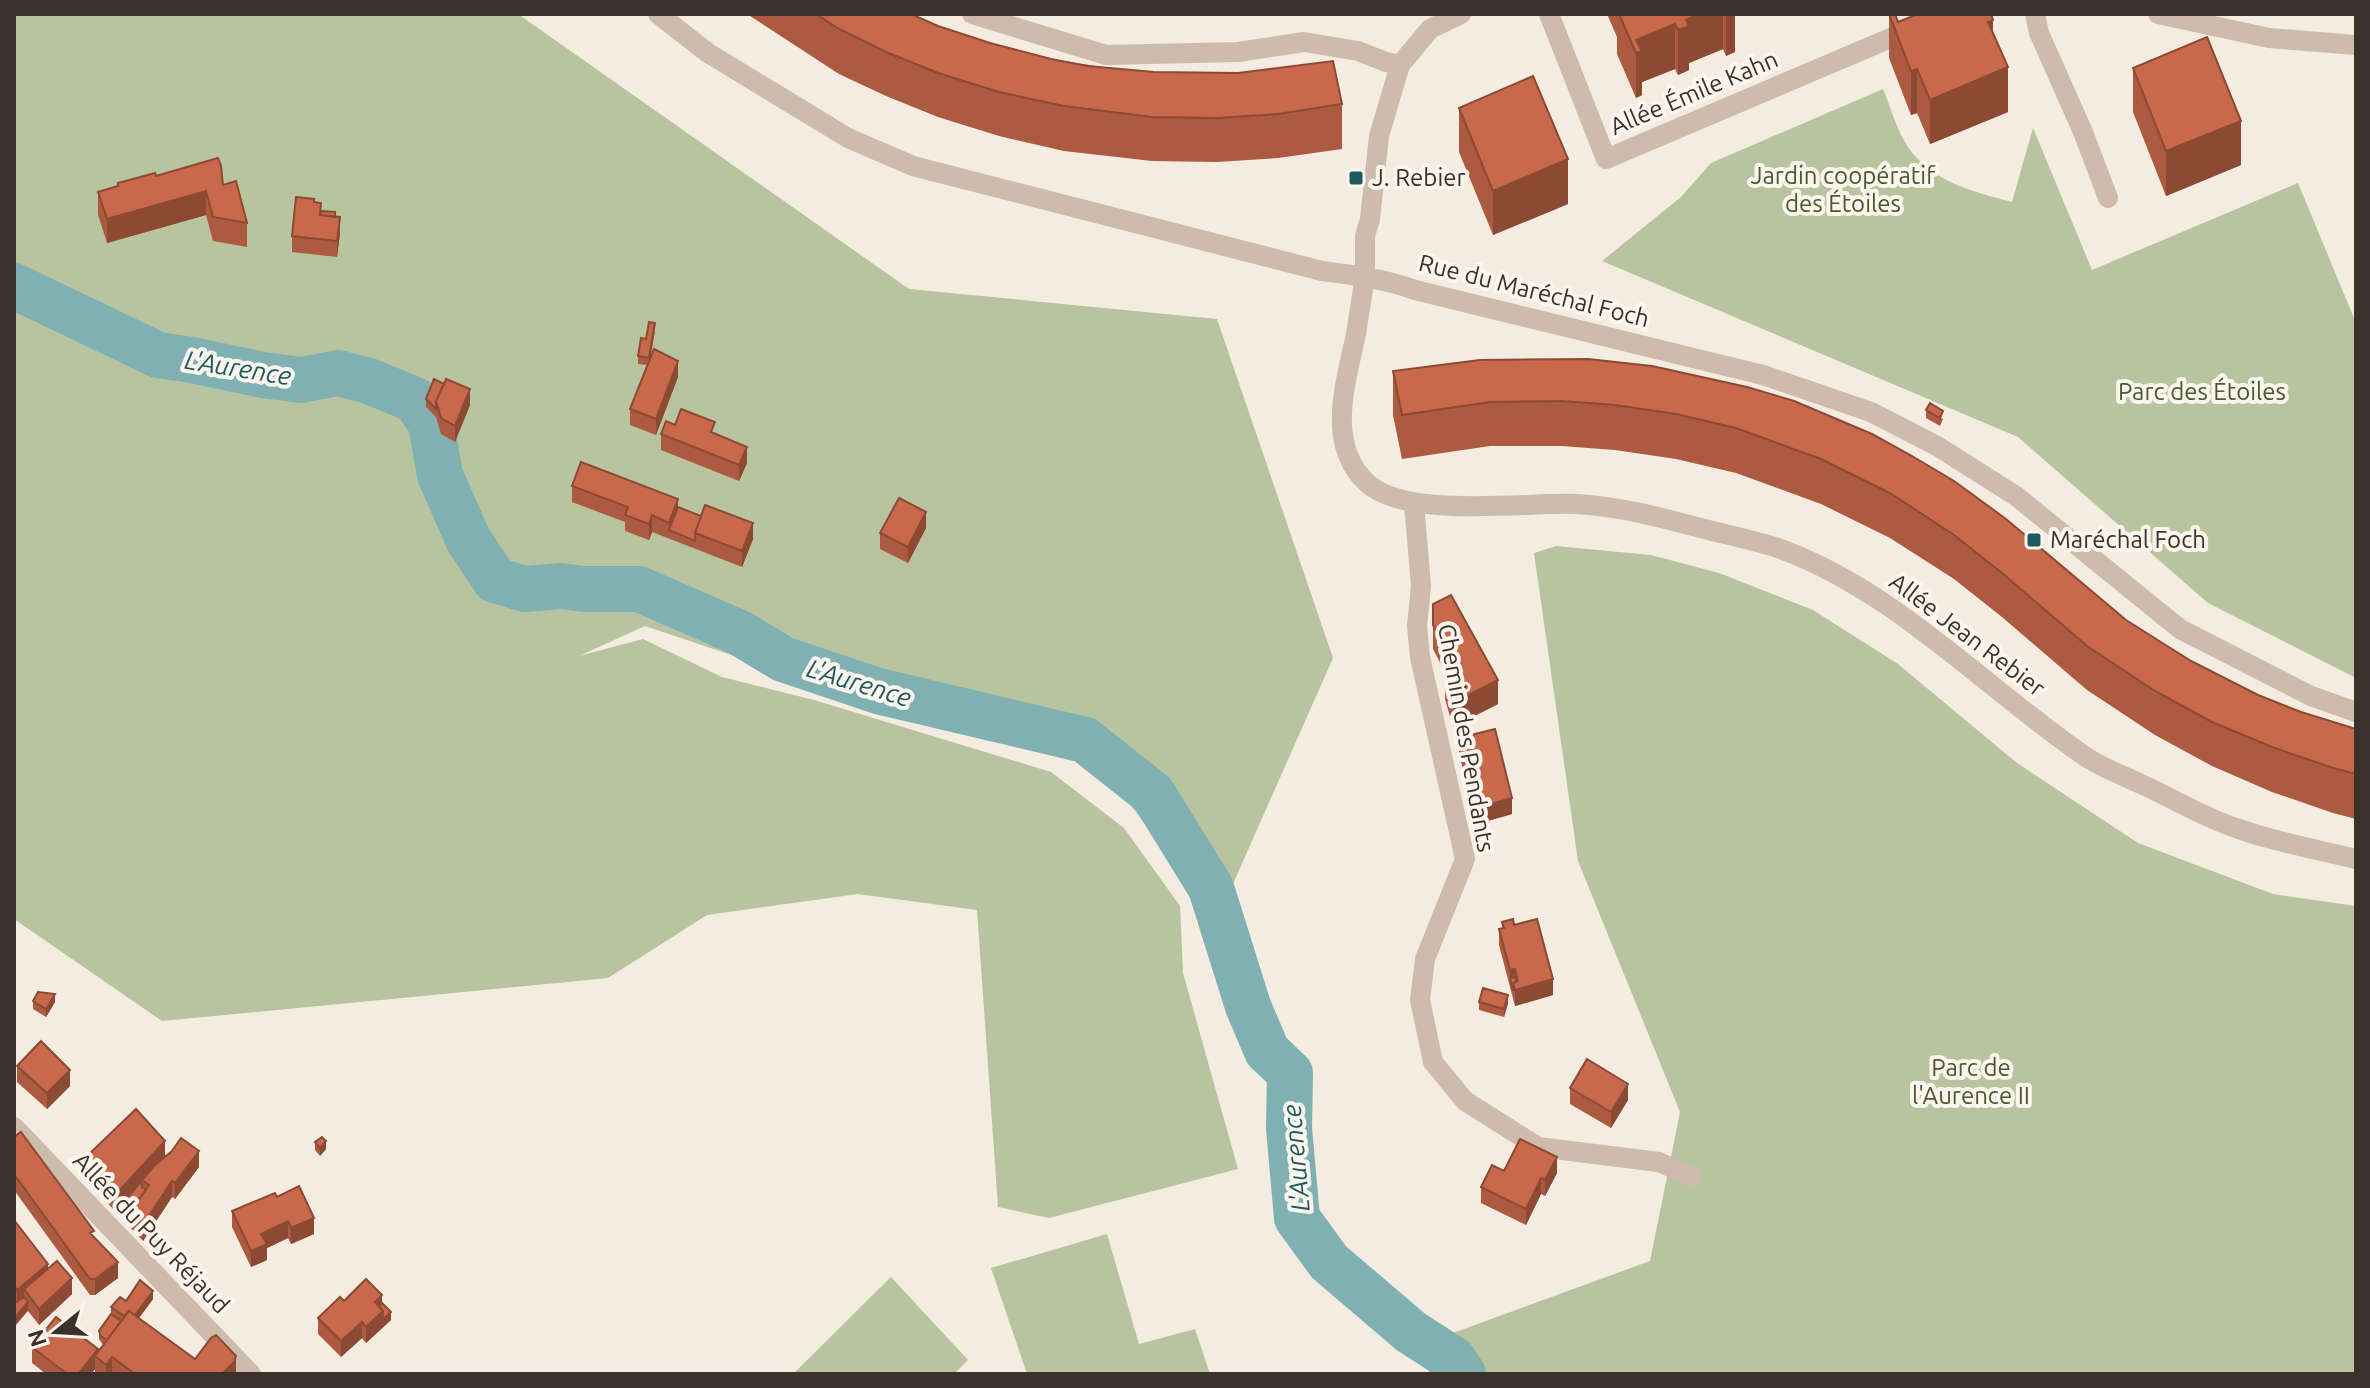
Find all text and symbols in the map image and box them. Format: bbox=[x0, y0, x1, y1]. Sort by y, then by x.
street label: Allée Émile Kahn bbox=[1606, 44, 1782, 140]
park label: Jardin coopératif des Étoiles bbox=[1751, 162, 1936, 217]
place label: J. Rebier bbox=[1372, 164, 1466, 191]
marker: J. Rebier bbox=[1347, 169, 1365, 187]
street label: Rue du Maréchal Foch bbox=[1416, 249, 1652, 332]
water label: L'Aurence bbox=[183, 345, 293, 390]
park label: Parc des Étoiles bbox=[2118, 377, 2286, 405]
place label: Maréchal Foch bbox=[2050, 526, 2206, 553]
marker: Maréchal Foch bbox=[2025, 531, 2043, 549]
street label: Allée Jean Rebier bbox=[1884, 568, 2050, 702]
street label: Chemin des Pendants bbox=[1433, 622, 1500, 854]
water label: L'Aurence bbox=[803, 653, 915, 712]
park label: Parc de l'Aurence II bbox=[1912, 1054, 2030, 1109]
water label: L'Aurence bbox=[1276, 1103, 1315, 1213]
street label: Allée du Puy Réjaud bbox=[68, 1147, 235, 1318]
north arrow bbox=[16, 1292, 96, 1372]
text: N bbox=[22, 1327, 51, 1350]

